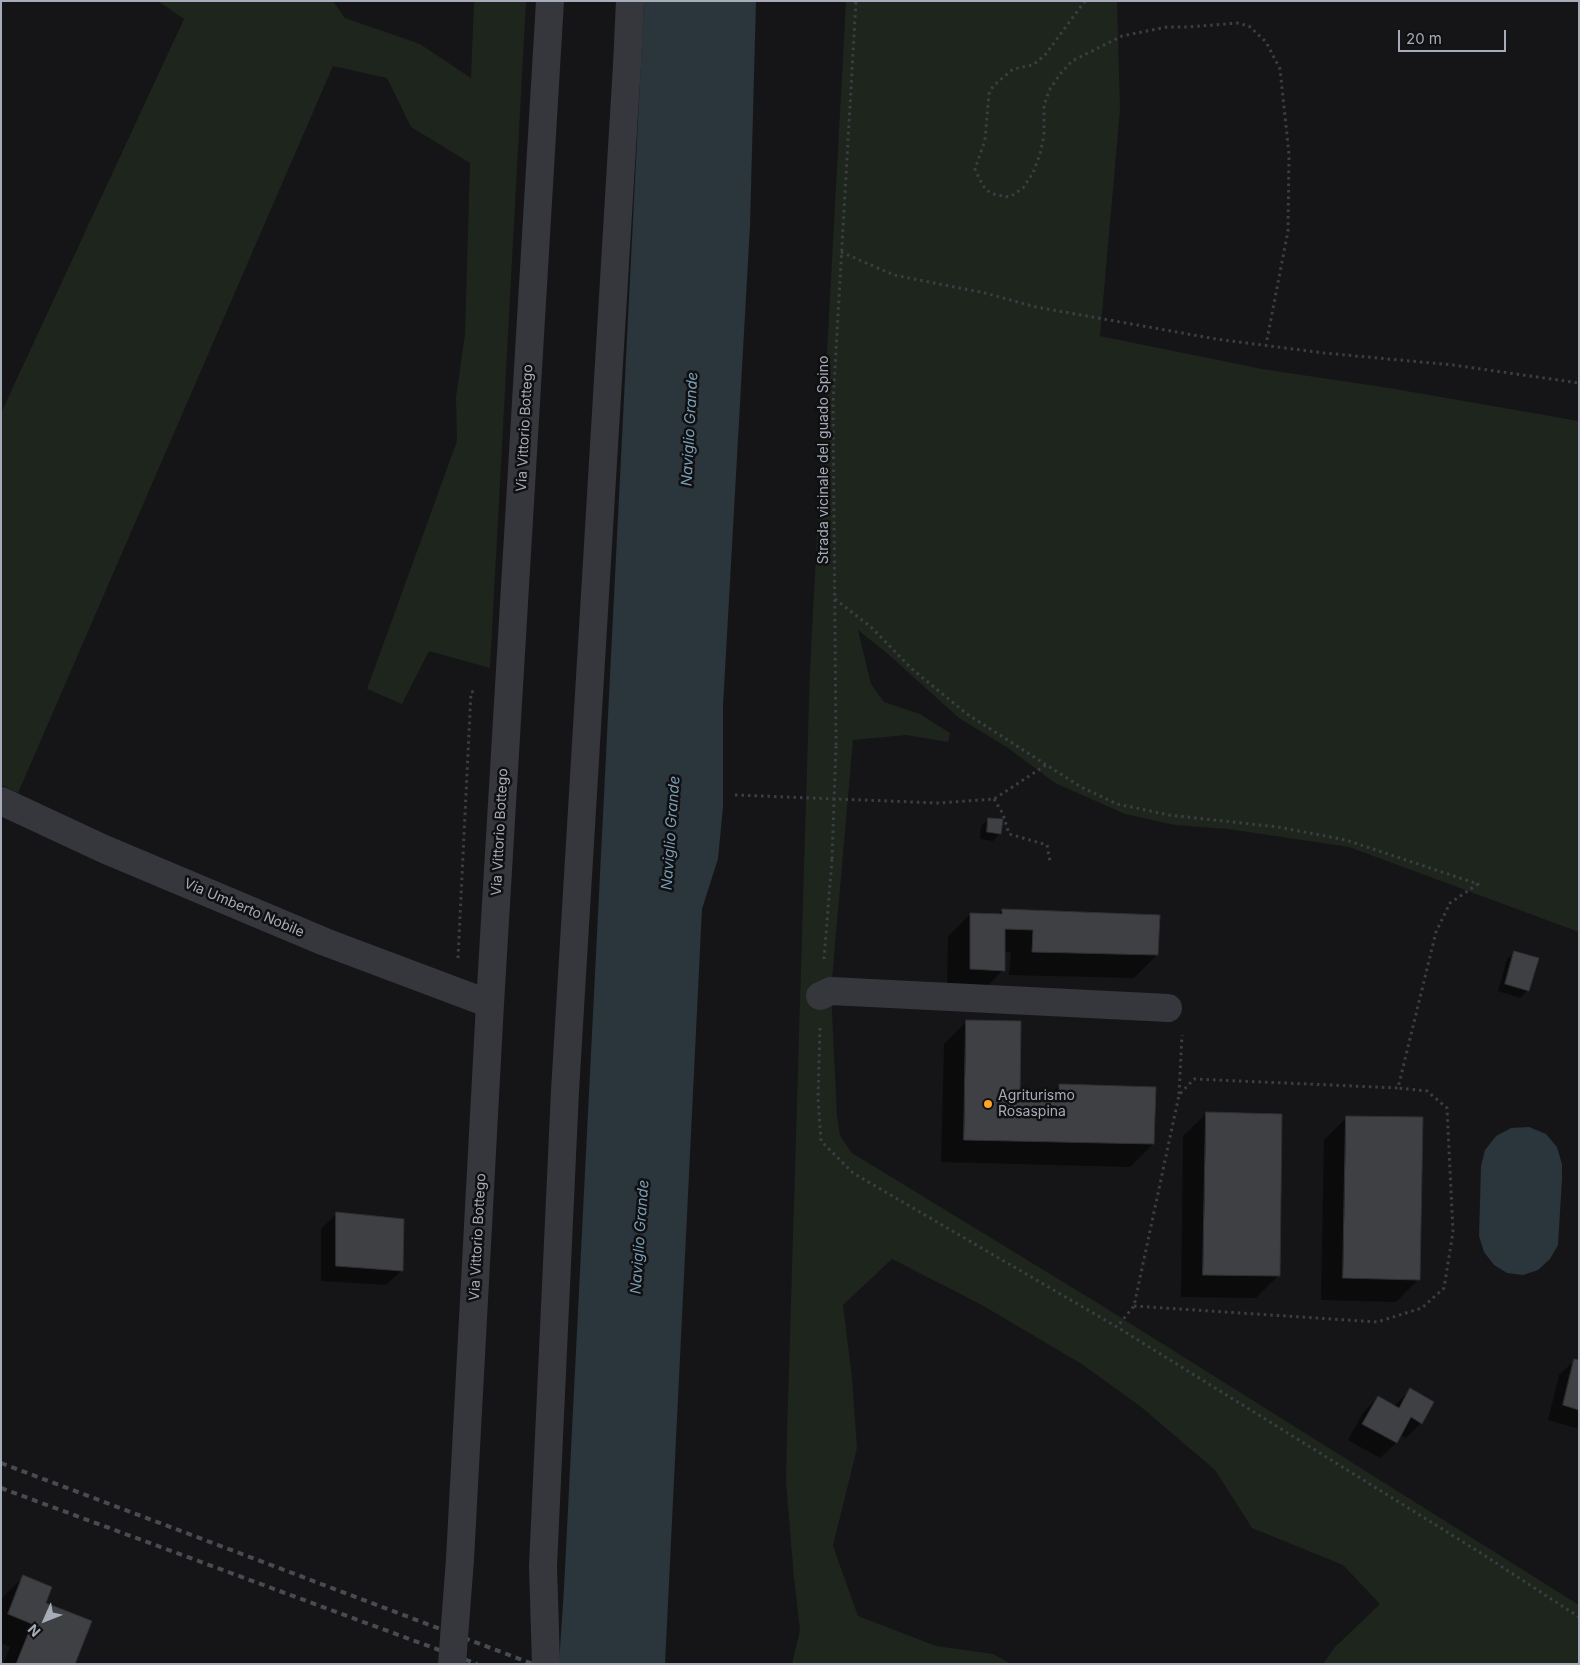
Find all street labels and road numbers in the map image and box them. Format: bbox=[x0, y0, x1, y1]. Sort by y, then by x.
street label: Strada vicinale del guado Spino bbox=[816, 356, 832, 564]
street label: Via Vittorio Bottego bbox=[513, 364, 537, 492]
street label: Via Vittorio Bottego bbox=[488, 768, 512, 896]
street label: Via Umberto Nobile bbox=[181, 875, 307, 941]
street label: Via Vittorio Bottego bbox=[466, 1173, 490, 1301]

